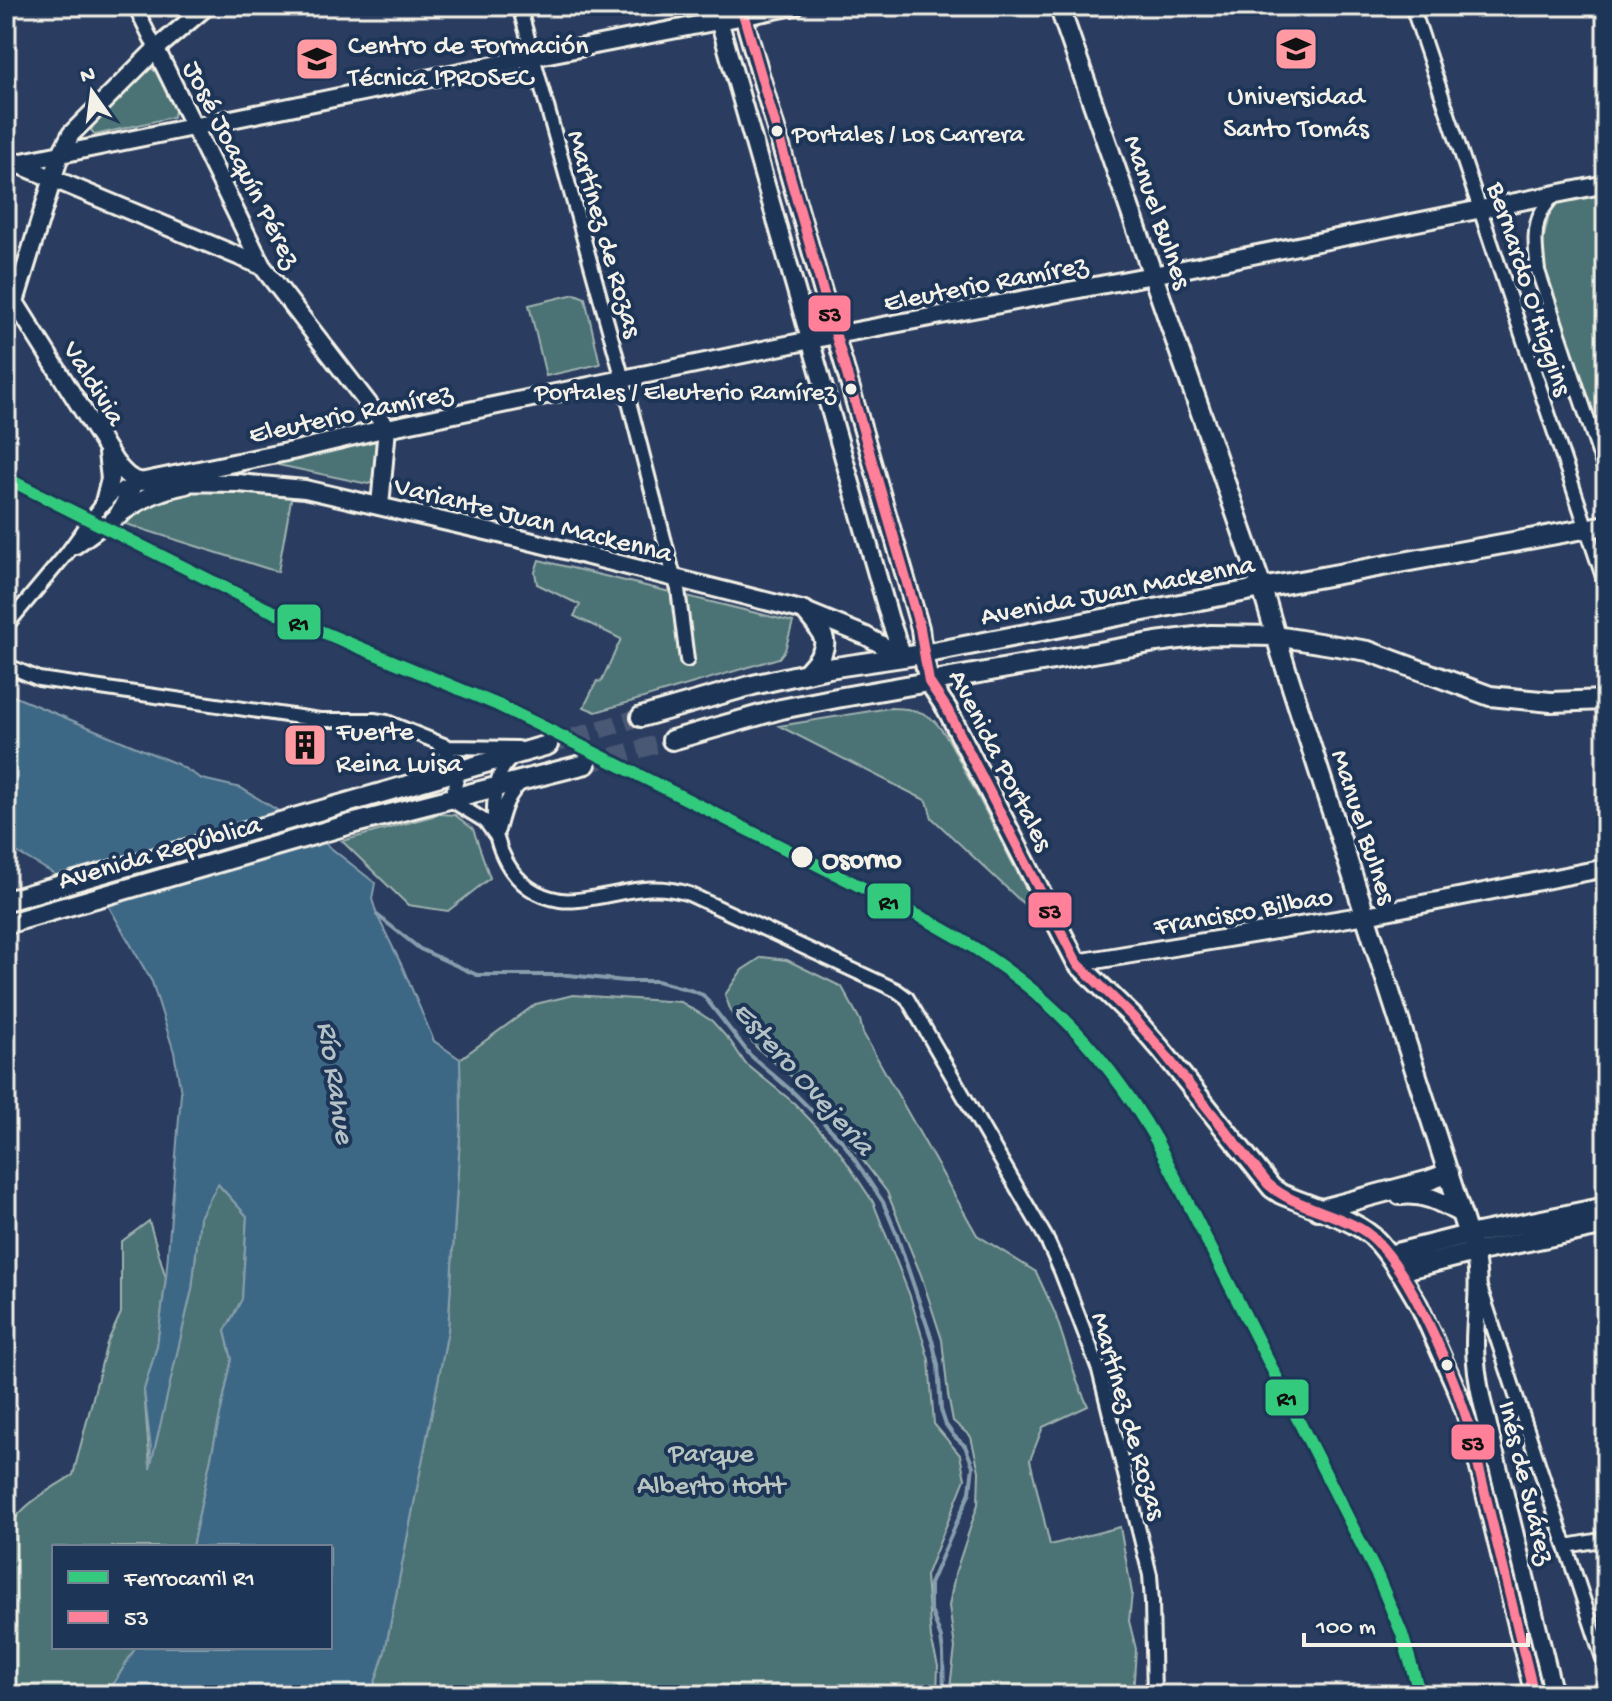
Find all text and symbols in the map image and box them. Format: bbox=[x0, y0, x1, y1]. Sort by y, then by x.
school or university icon: Universidad Santo Tomás bbox=[1272, 25, 1320, 73]
place label: Centro de Formación Técnica IPROSEC bbox=[346, 31, 589, 96]
school or university icon: Centro de Formación Técnica IPROSEC bbox=[293, 35, 341, 83]
north arrow bbox=[52, 52, 132, 132]
street label: José Joaquín Pérez bbox=[173, 56, 307, 276]
text: N bbox=[78, 62, 98, 91]
place label: Universidad Santo Tomás bbox=[1223, 82, 1369, 147]
place label: Portales / Los Carrera bbox=[791, 121, 1026, 152]
marker: Portales / Los Carrera bbox=[769, 123, 785, 139]
street label: Martínez de Rozas bbox=[557, 127, 648, 342]
street label: Manuel Bulnes bbox=[1114, 131, 1198, 294]
street label: Bernardo O'Higgins bbox=[1477, 177, 1578, 401]
street label: Eleuterio Ramírez bbox=[881, 249, 1092, 321]
line badge: 53 bbox=[807, 294, 852, 333]
text: 53 bbox=[819, 304, 842, 330]
street label: Valdivia bbox=[53, 335, 132, 434]
street label: Eleuterio Ramírez bbox=[246, 377, 457, 453]
place label: Portales / Eleuterio Ramírez bbox=[533, 379, 838, 410]
marker: Portales / Eleuterio Ramírez bbox=[843, 381, 859, 397]
street label: Variante Juan Mackenna bbox=[389, 471, 677, 572]
street label: Avenida Juan Mackenna bbox=[978, 549, 1259, 635]
line badge: R1 bbox=[276, 603, 322, 641]
text: R1 bbox=[288, 613, 309, 639]
street label: Avenida Portales bbox=[939, 665, 1059, 858]
place label: Fuerte Reina Luisa bbox=[335, 717, 463, 782]
building icon: Fuerte Reina Luisa bbox=[281, 721, 329, 769]
street label: Manuel Bulnes bbox=[1321, 746, 1402, 909]
street label: Avenida República bbox=[55, 809, 267, 899]
marker: Osorno bbox=[789, 844, 815, 870]
place label: Osorno bbox=[822, 845, 902, 878]
street label: Francisco Bilbao bbox=[1151, 881, 1336, 946]
line badge: R1 bbox=[866, 882, 912, 920]
line badge: 53 bbox=[1027, 891, 1073, 929]
text: R1 bbox=[878, 892, 899, 918]
text: 53 bbox=[1039, 901, 1062, 927]
water label: Estero Ovejeria bbox=[723, 996, 882, 1166]
water label: Río Rahue bbox=[307, 1019, 361, 1148]
street label: Martínez de Rozas bbox=[1081, 1309, 1172, 1524]
unlabelled marker bbox=[1439, 1357, 1455, 1373]
line badge: R1 bbox=[1264, 1378, 1310, 1417]
text: R1 bbox=[1276, 1388, 1297, 1414]
street label: Inés de Suárez bbox=[1488, 1398, 1561, 1570]
line badge: 53 bbox=[1450, 1423, 1496, 1461]
text: 53 bbox=[1462, 1433, 1485, 1459]
park label: Parque Alberto Hott bbox=[637, 1439, 787, 1504]
legend bbox=[52, 1545, 332, 1649]
text: Ferrocarril R1 bbox=[123, 1566, 255, 1595]
scale bar bbox=[1304, 1597, 1528, 1647]
text: 53 bbox=[124, 1606, 149, 1635]
text: 100 m bbox=[1315, 1614, 1376, 1643]

